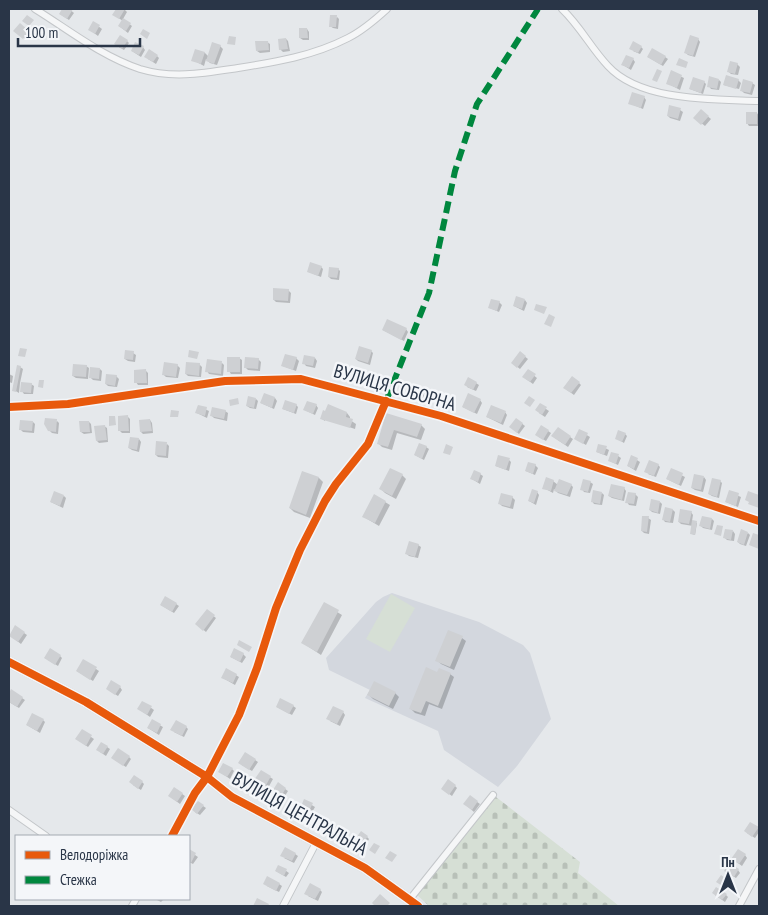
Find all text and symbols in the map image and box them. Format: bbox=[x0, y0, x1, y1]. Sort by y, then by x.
scale bar bbox=[18, 15, 140, 47]
text: 100 m bbox=[25, 23, 58, 42]
street label: ВУЛИЦЯ СОБОРНА bbox=[331, 358, 459, 416]
street label: ВУЛИЦЯ ЦЕНТРАЛЬНА bbox=[228, 766, 372, 860]
legend bbox=[15, 835, 190, 900]
text: Велодоріжка bbox=[60, 845, 128, 864]
north arrow bbox=[703, 850, 753, 900]
text: Пн bbox=[721, 853, 735, 871]
text: Стежка bbox=[60, 870, 97, 889]

